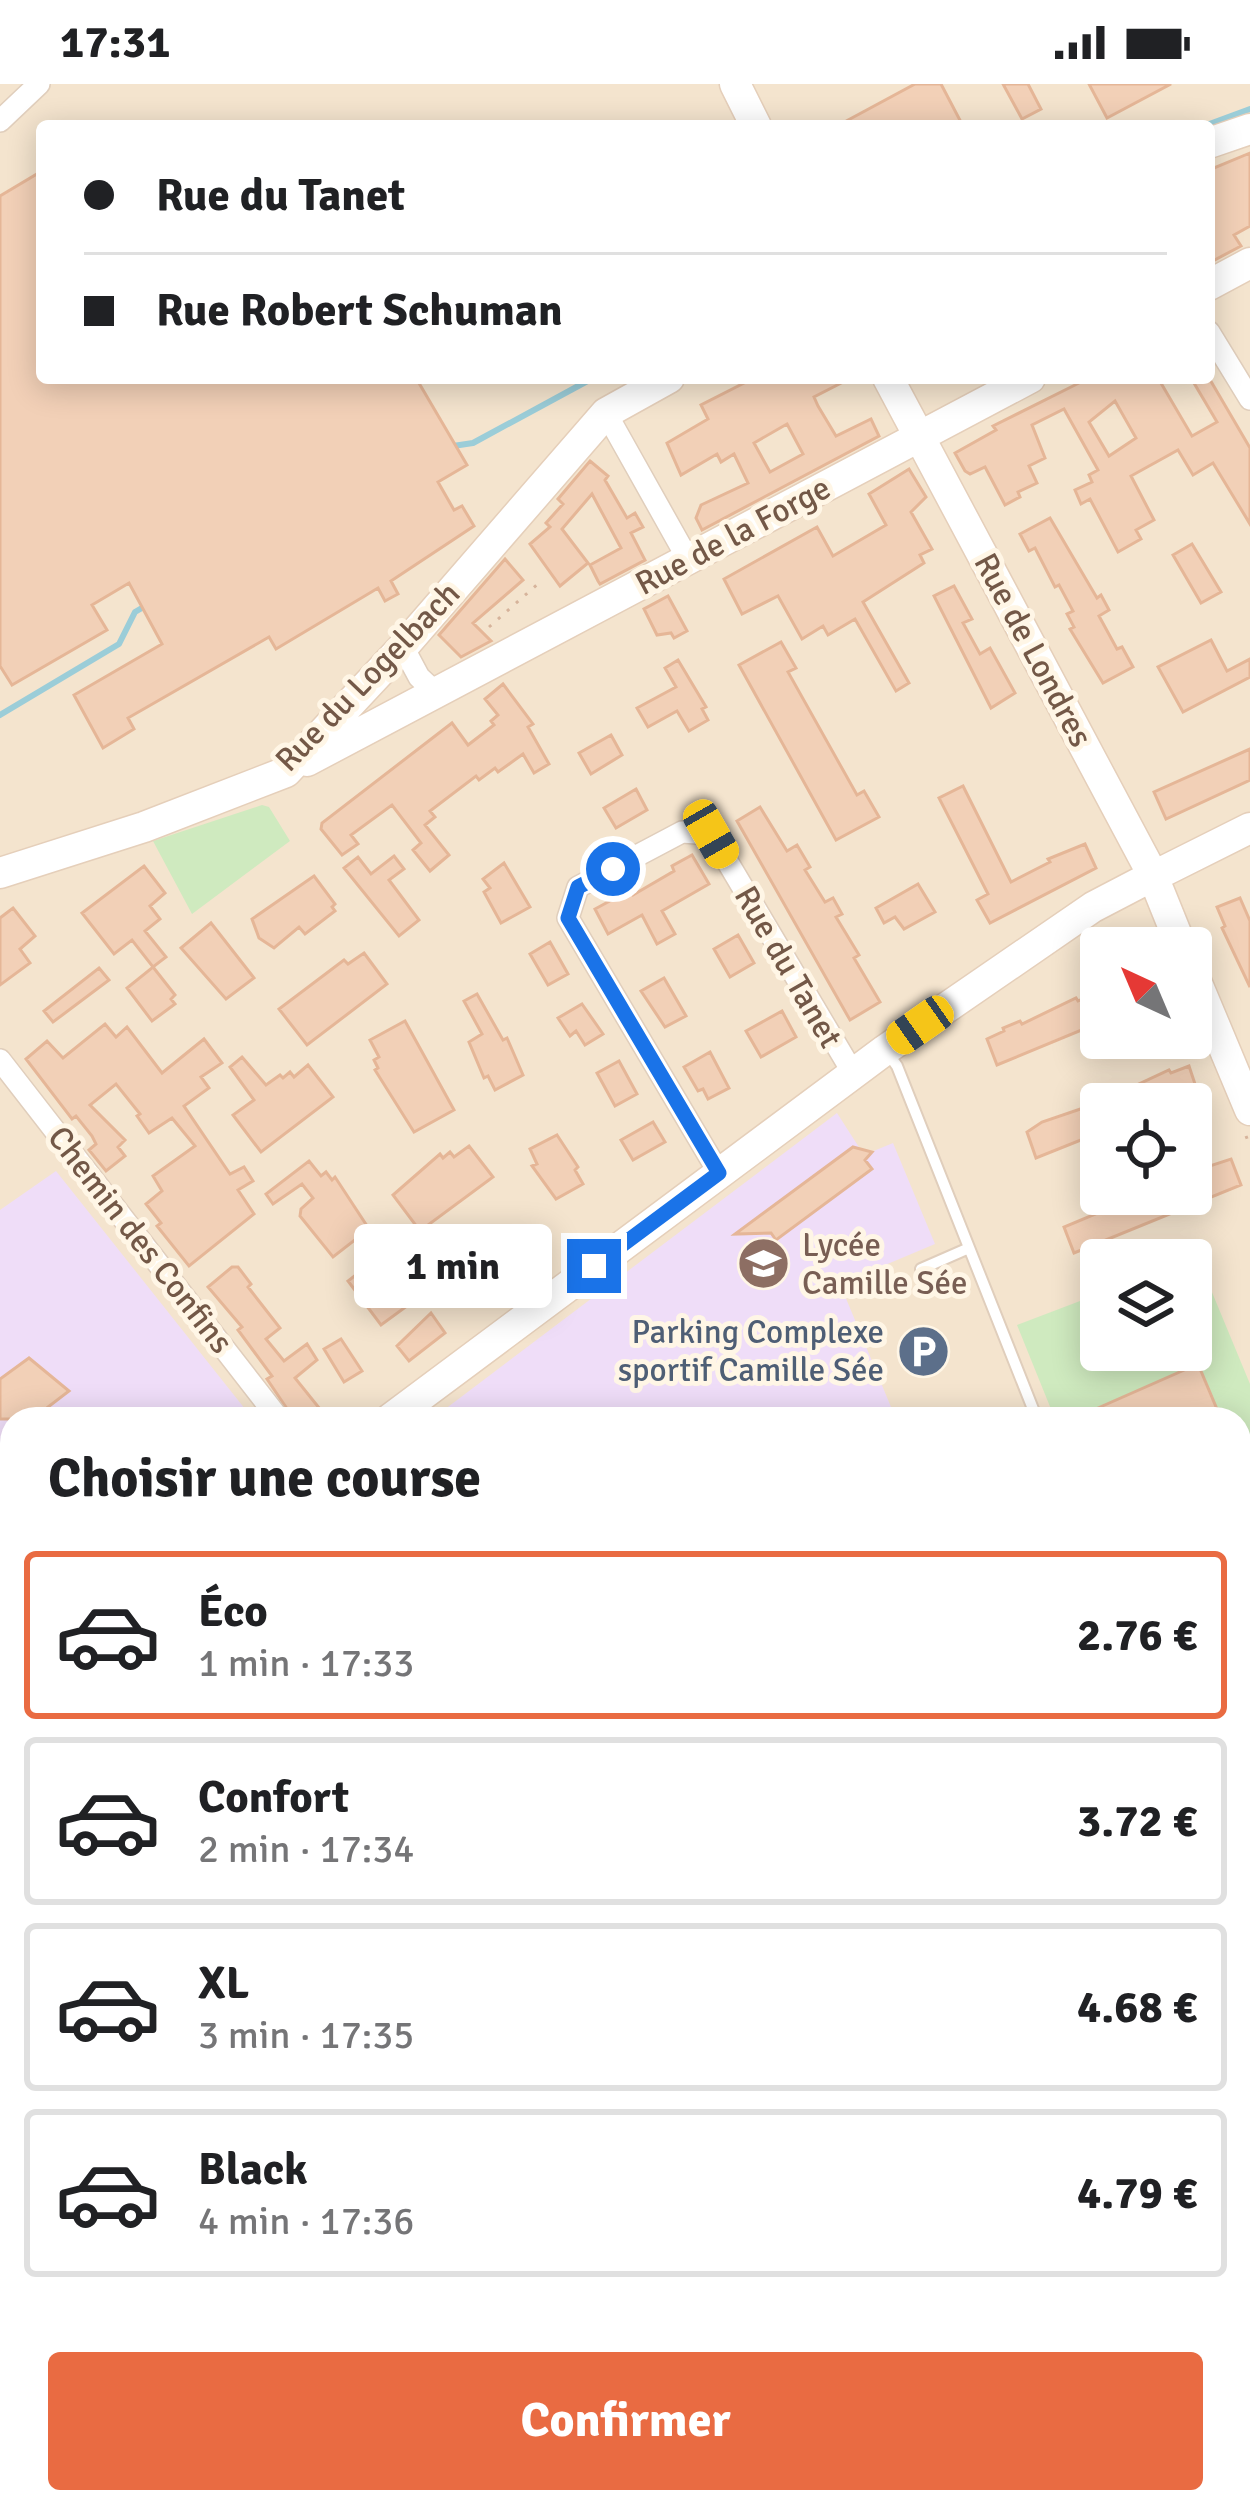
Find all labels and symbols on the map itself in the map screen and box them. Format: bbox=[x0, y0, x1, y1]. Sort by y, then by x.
street label: Rue de la Forge bbox=[628, 467, 838, 605]
street label: Rue de Londres bbox=[965, 546, 1101, 754]
street label: Rue du Logelbach bbox=[267, 573, 469, 781]
car bbox=[677, 794, 745, 874]
route start bbox=[586, 842, 640, 896]
street label: Rue du Tanet bbox=[725, 879, 851, 1055]
north arrow bbox=[1080, 927, 1212, 1059]
car bbox=[880, 990, 960, 1060]
street label: Chemin des Confins bbox=[39, 1118, 241, 1362]
callout: 1 min bbox=[354, 1224, 552, 1308]
place label: Lycée Camille Sée bbox=[802, 1225, 968, 1304]
school or university icon: Lycée Camille Sée bbox=[735, 1236, 791, 1292]
route end bbox=[567, 1239, 621, 1293]
place label: Parking Complexe sportif Camille Sée bbox=[618, 1312, 884, 1391]
parking icon: Parking Complexe sportif Camille Sée bbox=[895, 1323, 951, 1379]

